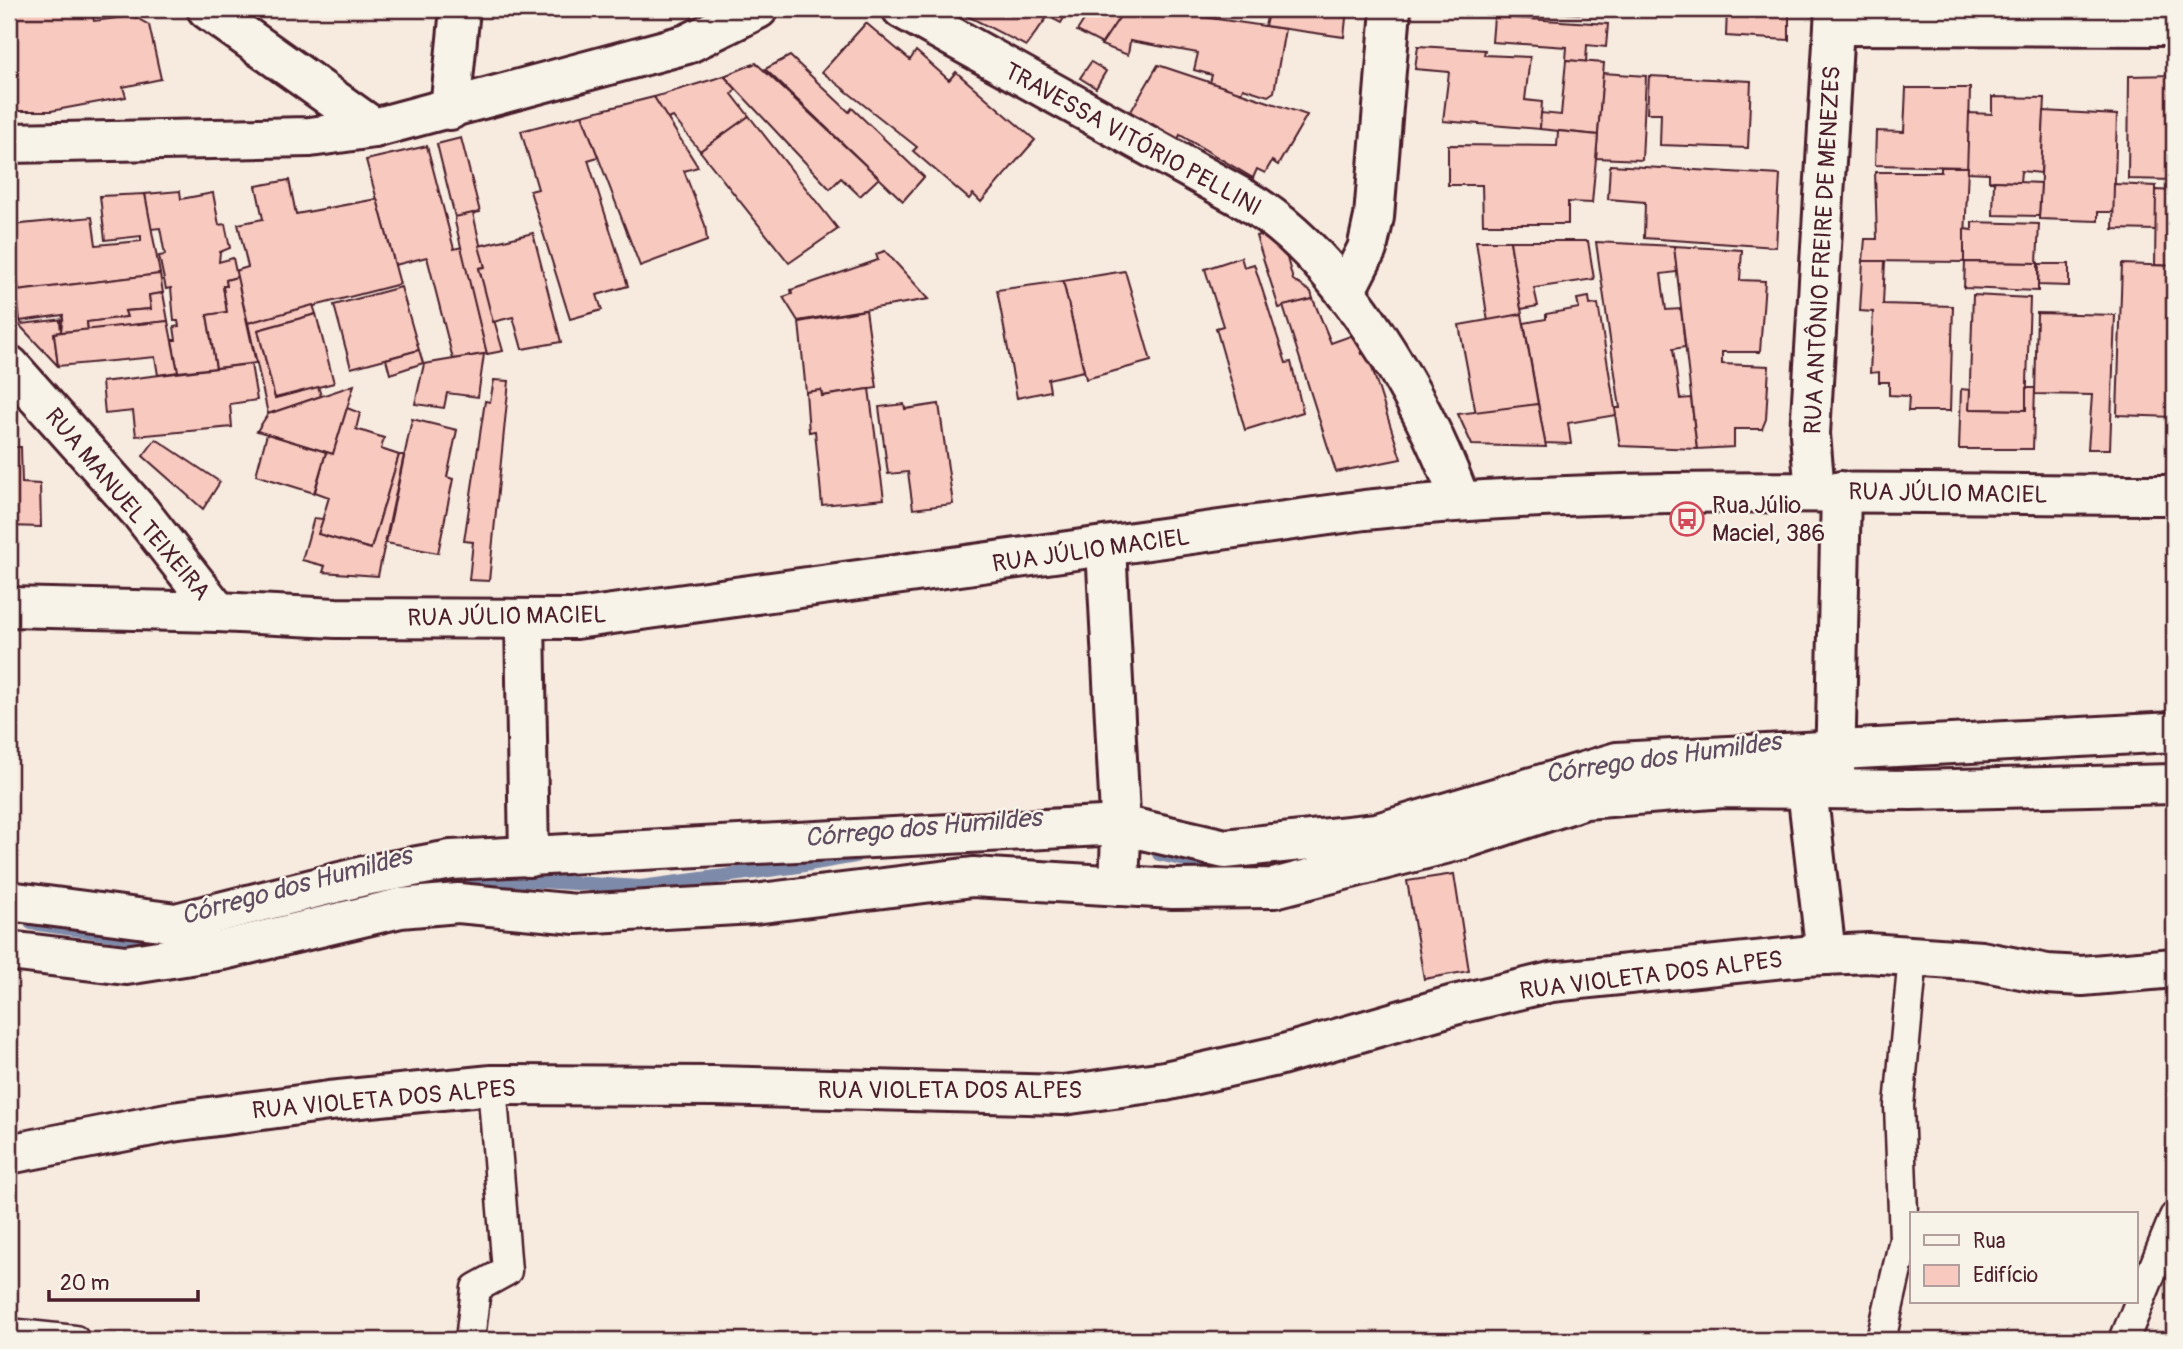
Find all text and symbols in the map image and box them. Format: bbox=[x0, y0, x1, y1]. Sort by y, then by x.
street label: TRAVESSA VITÓRIO PELLINI bbox=[999, 56, 1267, 222]
street label: RUA ANTÔNIO FREIRE DE MENEZES bbox=[1798, 65, 1847, 435]
street label: RUA MANUEL TEIXEIRA bbox=[39, 402, 216, 606]
street label: RUA JÚLIO MACIEL bbox=[1848, 477, 2048, 510]
place label: Rua Júlio Maciel, 386 bbox=[1712, 491, 1825, 548]
bus stop icon: Rua Júlio Maciel, 386 bbox=[1668, 500, 1706, 538]
street label: RUA JÚLIO MACIEL bbox=[990, 522, 1192, 579]
street label: RUA JÚLIO MACIEL bbox=[407, 600, 607, 633]
water label: Córrego dos Humildes bbox=[1543, 725, 1786, 790]
water label: Córrego dos Humildes bbox=[803, 801, 1046, 854]
water label: Córrego dos Humildes bbox=[177, 839, 418, 932]
street label: RUA VIOLETA DOS ALPES bbox=[1518, 945, 1784, 1006]
street label: RUA VIOLETA DOS ALPES bbox=[251, 1074, 517, 1125]
street label: RUA VIOLETA DOS ALPES bbox=[818, 1076, 1082, 1105]
legend bbox=[1910, 1212, 2138, 1304]
text: Rua bbox=[1973, 1228, 2006, 1255]
scale bar bbox=[49, 1258, 198, 1302]
text: Edifício bbox=[1973, 1262, 2038, 1289]
text: 20 m bbox=[60, 1270, 109, 1297]

